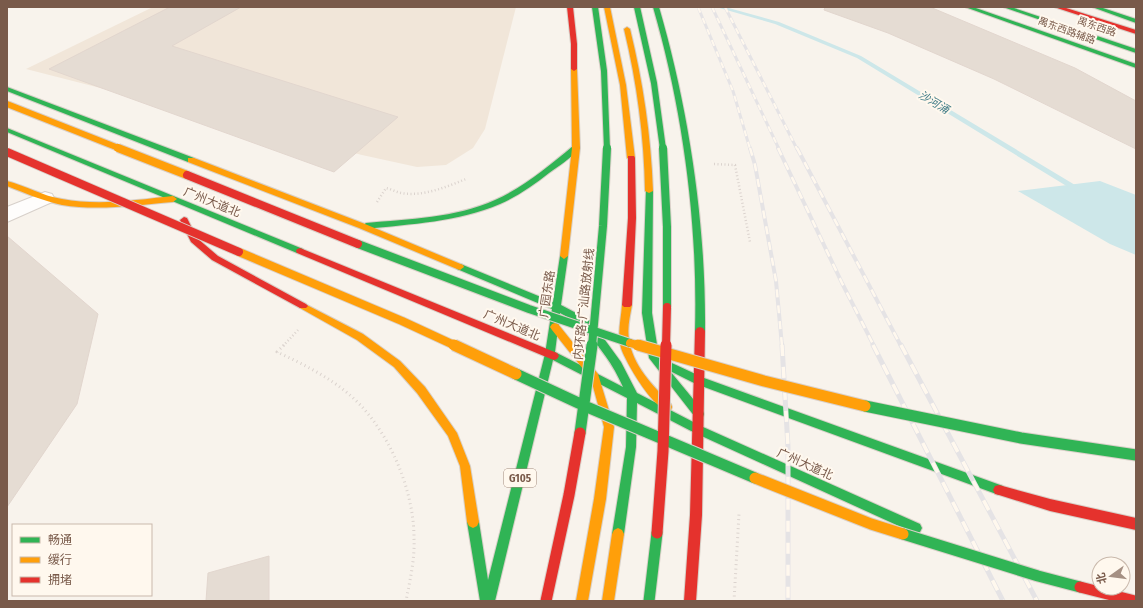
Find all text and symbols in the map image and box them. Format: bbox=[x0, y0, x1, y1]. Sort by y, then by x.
street label: 禺东西路辅路 bbox=[1036, 15, 1097, 47]
street label: 禺东西路 bbox=[1076, 15, 1118, 39]
water label: 沙河涌 bbox=[916, 88, 953, 118]
street label: 广州大道北 bbox=[182, 184, 242, 220]
street label: 内环路-广汕路放射线 bbox=[571, 247, 597, 361]
street label: 广园东路 bbox=[537, 269, 557, 319]
street label: 广州大道北 bbox=[482, 307, 542, 343]
street label: 广州大道北 bbox=[775, 445, 835, 483]
road number: G105 bbox=[504, 469, 536, 487]
legend bbox=[12, 524, 152, 596]
text: 畅通 bbox=[48, 533, 72, 547]
text: 缓行 bbox=[48, 553, 72, 567]
north arrow bbox=[1091, 556, 1131, 596]
text: 北 bbox=[1094, 571, 1109, 585]
text: 拥堵 bbox=[48, 573, 72, 587]

